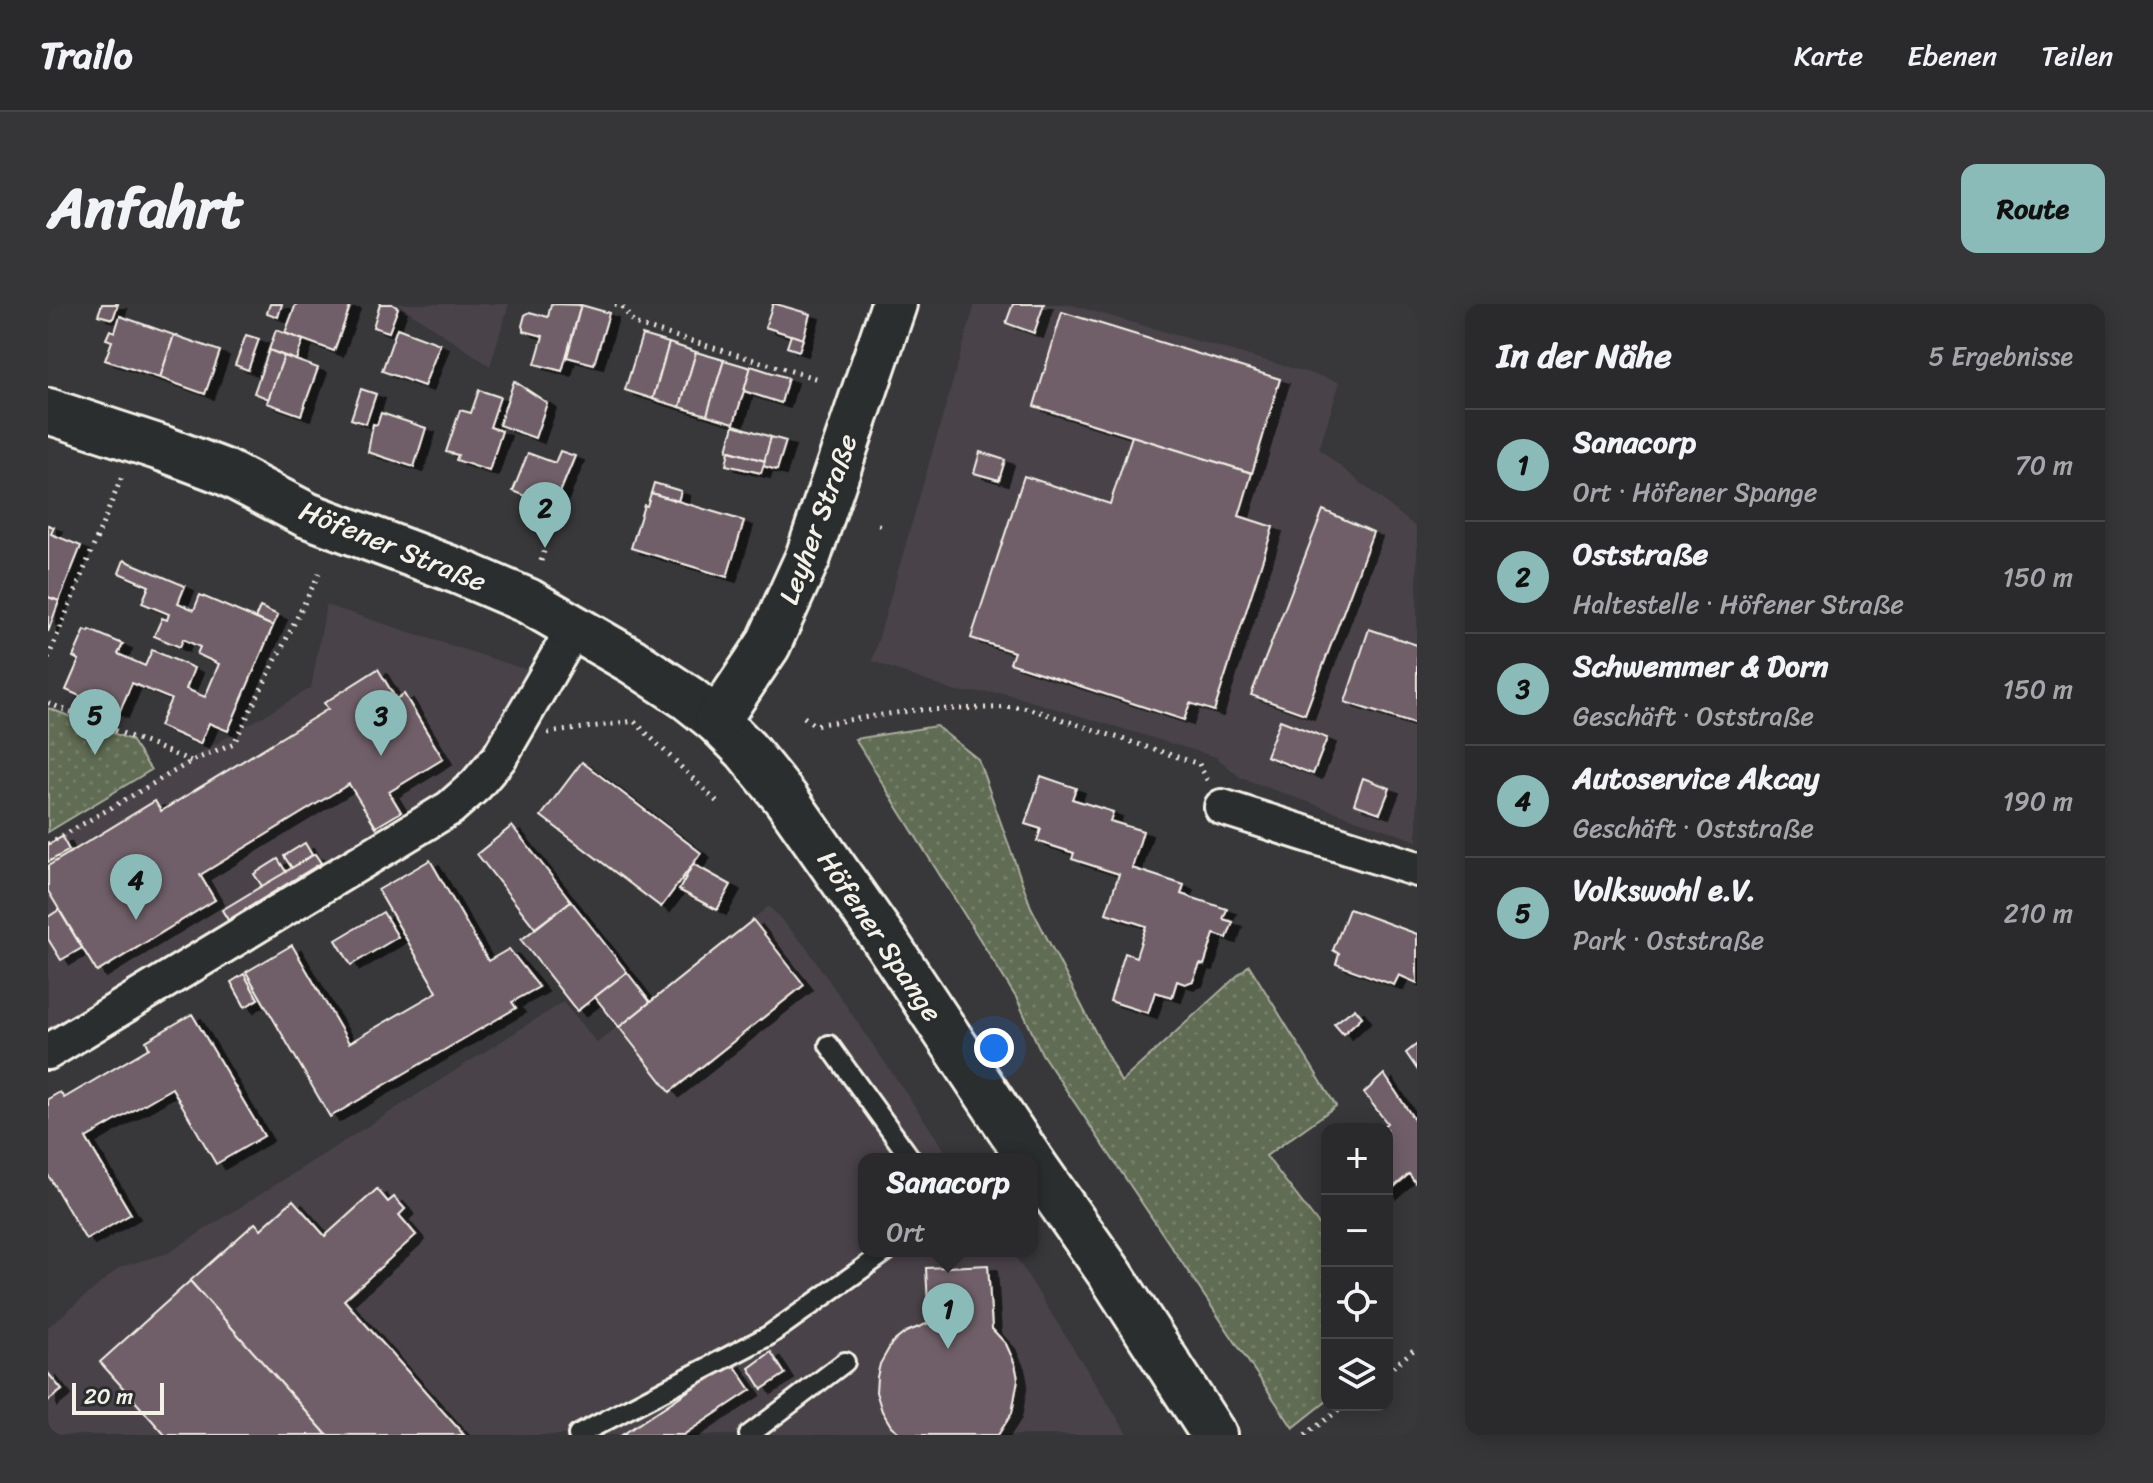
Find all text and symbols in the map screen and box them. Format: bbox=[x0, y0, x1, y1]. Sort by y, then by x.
text: Trailo bbox=[40, 22, 133, 89]
text: Karte bbox=[1794, 31, 1863, 80]
text: Ebenen bbox=[1907, 31, 1997, 80]
text: Teilen bbox=[2041, 31, 2113, 80]
text: Anfahrt bbox=[48, 159, 244, 258]
button: Route bbox=[1961, 164, 2105, 253]
text: In der Nähe bbox=[1497, 326, 1672, 386]
text: 5 Ergebnisse bbox=[1929, 333, 2073, 379]
text: Sanacorp bbox=[1573, 415, 1696, 469]
street label: Leyher Straße bbox=[764, 427, 872, 611]
text: 1 bbox=[1517, 442, 1529, 488]
text: 70 m bbox=[2015, 442, 2073, 488]
text: Ort · Höfener Spange bbox=[1573, 469, 1817, 515]
pin: 2 bbox=[519, 482, 571, 548]
street label: Höfener Straße bbox=[292, 486, 494, 606]
text: Oststraße bbox=[1573, 527, 1708, 581]
text: 2 bbox=[1515, 554, 1531, 600]
text: 150 m bbox=[2003, 554, 2073, 600]
text: Haltestelle · Höfener Straße bbox=[1573, 581, 1904, 627]
text: Schwemmer & Dorn bbox=[1573, 639, 1828, 693]
text: 3 bbox=[1516, 666, 1530, 712]
text: 150 m bbox=[2003, 666, 2073, 712]
pin: 5 bbox=[69, 689, 121, 755]
pin: 3 bbox=[355, 690, 407, 756]
text: Geschäft · Oststraße bbox=[1573, 693, 1814, 739]
text: Autoservice Akcay bbox=[1573, 751, 1819, 805]
text: 4 bbox=[1515, 778, 1531, 824]
text: 190 m bbox=[2003, 778, 2073, 824]
text: Geschäft · Oststraße bbox=[1573, 805, 1814, 851]
street label: Höfener Spange bbox=[804, 840, 956, 1032]
pin: 4 bbox=[110, 854, 162, 920]
text: Volkswohl e.V. bbox=[1573, 863, 1756, 917]
text: 5 bbox=[1515, 890, 1531, 936]
text: 210 m bbox=[2004, 890, 2073, 936]
text: Park · Oststraße bbox=[1573, 917, 1764, 963]
your location bbox=[974, 1028, 1014, 1068]
map controls bbox=[1321, 1123, 1393, 1411]
button: + bbox=[1321, 1123, 1393, 1195]
popup bbox=[858, 1153, 1038, 1257]
text: Sanacorp bbox=[886, 1155, 1010, 1209]
button: − bbox=[1321, 1195, 1393, 1267]
text: Ort bbox=[886, 1209, 925, 1255]
button: locate bbox=[1321, 1267, 1393, 1339]
pin: 1 bbox=[922, 1283, 974, 1349]
button: layers bbox=[1321, 1339, 1393, 1411]
text: 20 m bbox=[84, 1377, 133, 1416]
scale bar bbox=[72, 1379, 164, 1415]

